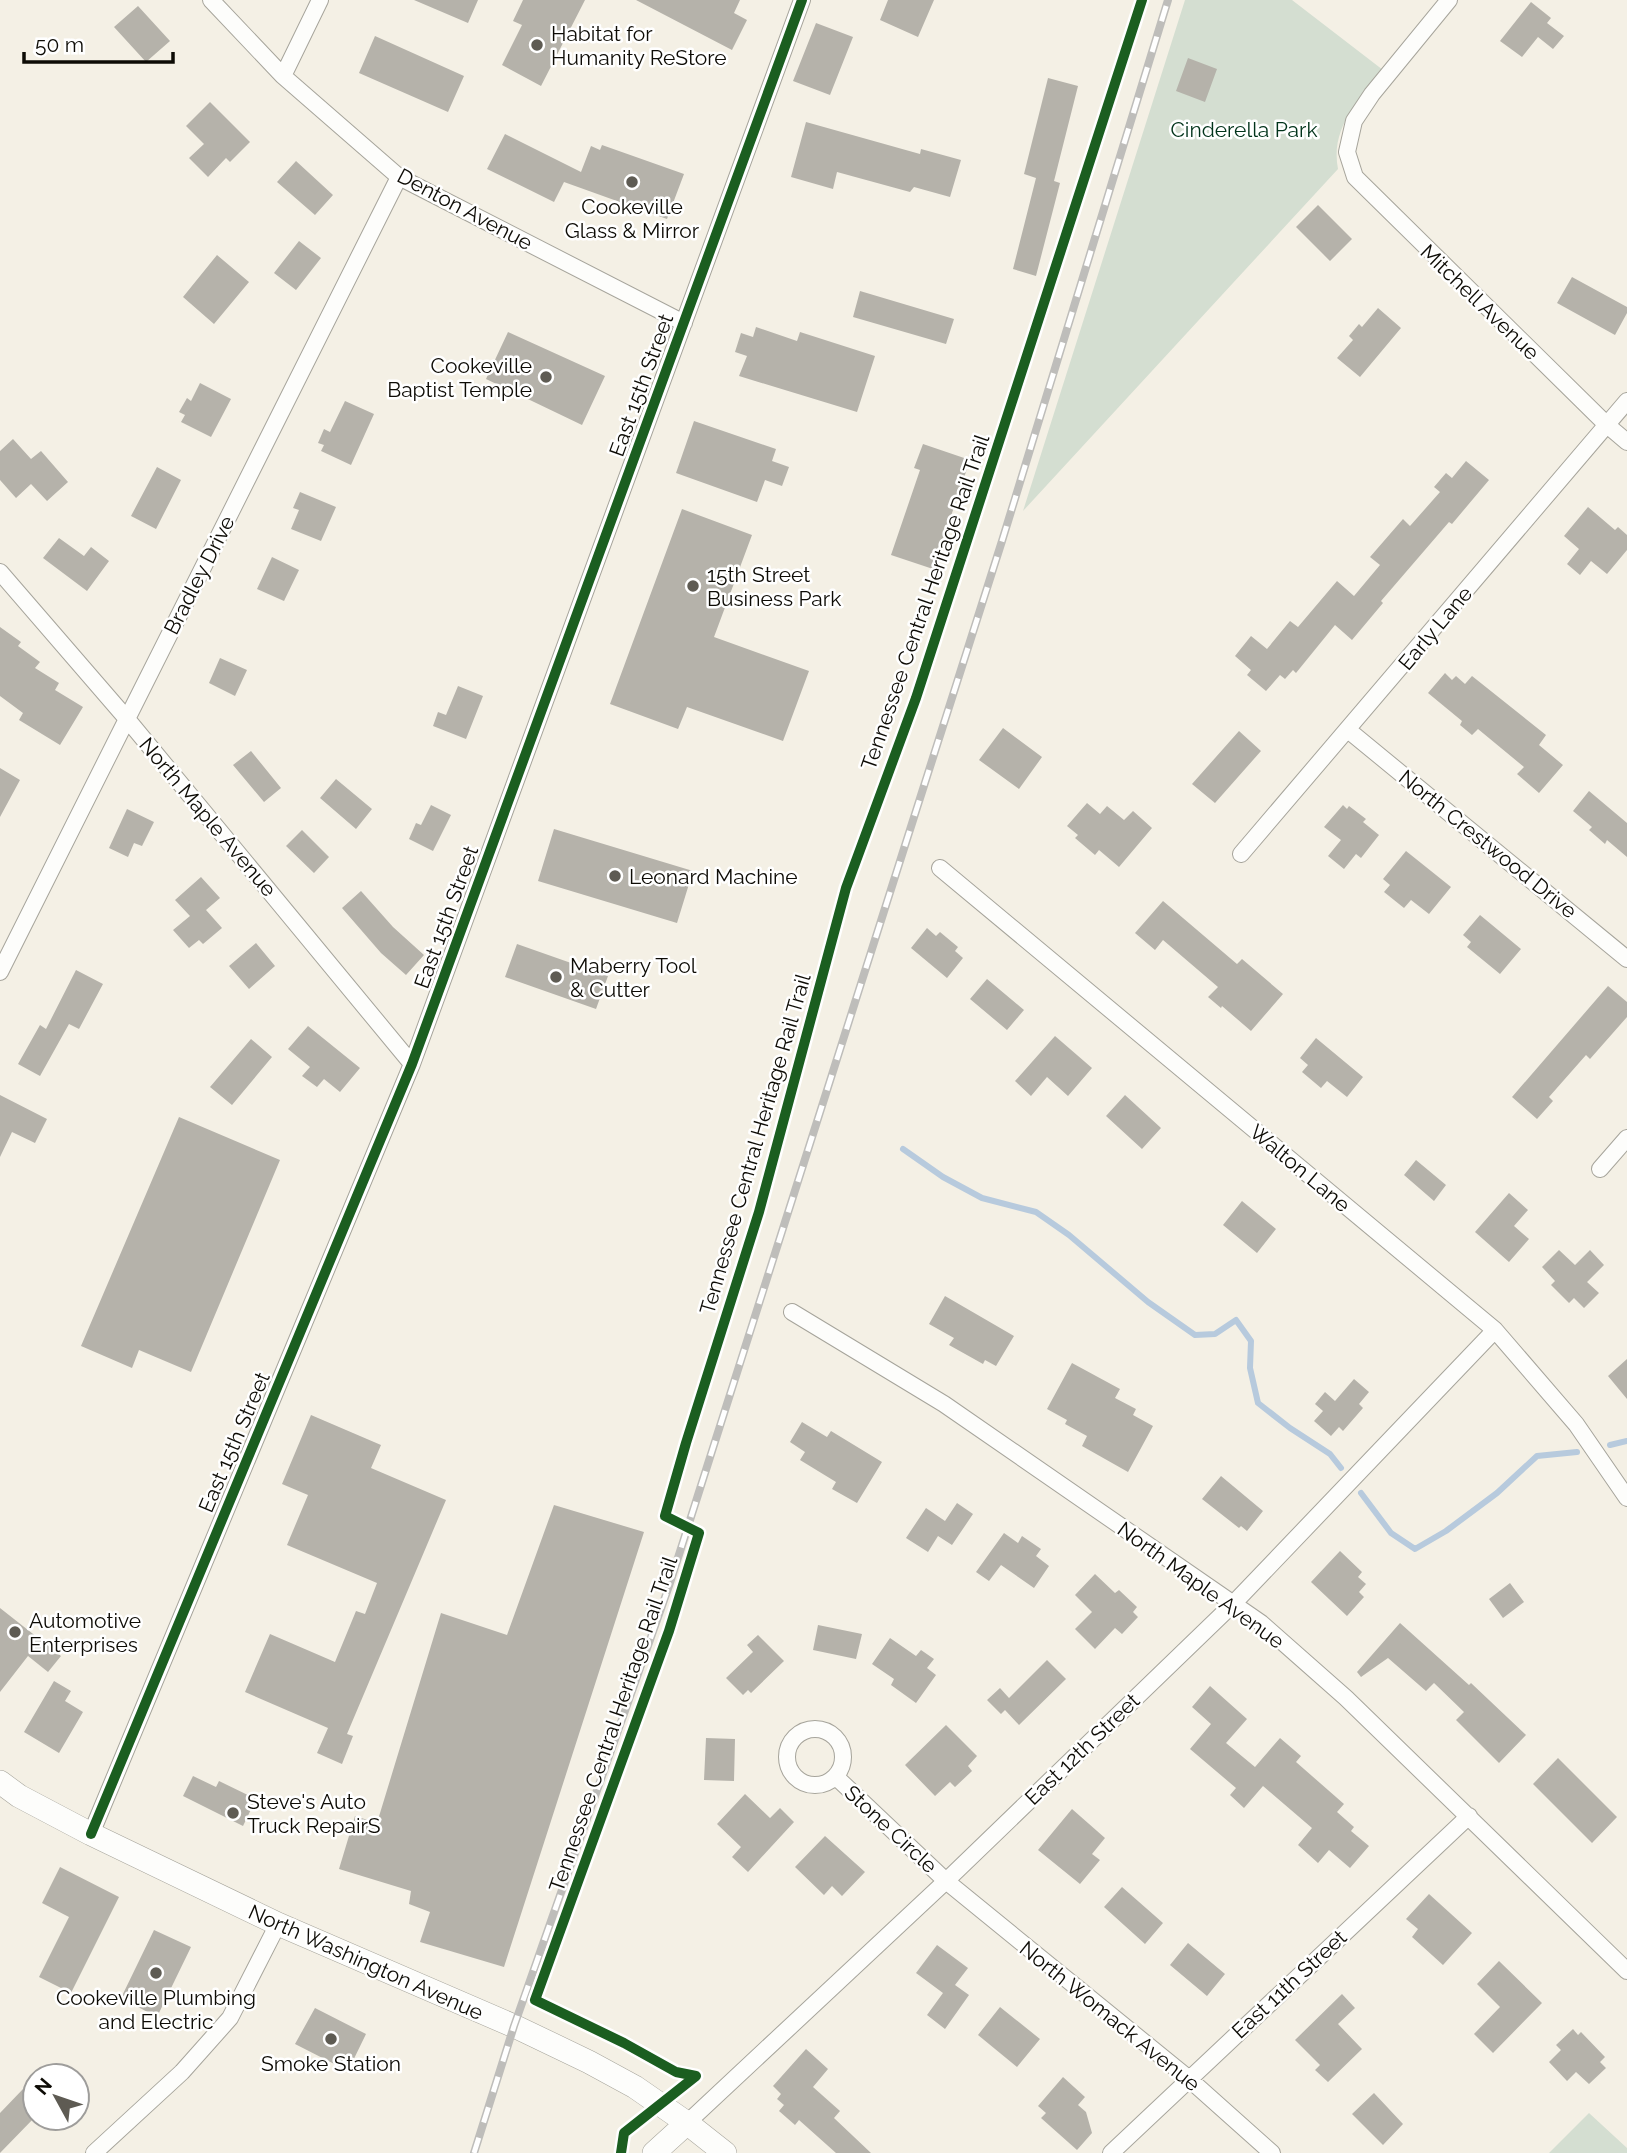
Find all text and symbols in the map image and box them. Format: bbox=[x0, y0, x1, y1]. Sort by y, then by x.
scale bar bbox=[24, 21, 173, 65]
place label: Habitat for Humanity ReStore bbox=[551, 21, 727, 70]
text: 50 m bbox=[35, 32, 84, 57]
marker: Habitat for Humanity ReStore bbox=[529, 37, 545, 53]
park label: Cinderella Park bbox=[1170, 117, 1318, 142]
street label: Denton Avenue bbox=[393, 163, 537, 255]
marker: Cookeville Glass & Mirror bbox=[624, 174, 640, 190]
place label: Cookeville Glass & Mirror bbox=[565, 194, 700, 243]
street label: Mitchell Avenue bbox=[1416, 239, 1544, 365]
street label: East 15th Street bbox=[604, 310, 678, 460]
place label: Cookeville Baptist Temple bbox=[387, 353, 532, 402]
marker: Cookeville Baptist Temple bbox=[538, 369, 554, 385]
street label: Tennessee Central Heritage Rail Trail bbox=[856, 431, 994, 773]
street label: Bradley Drive bbox=[158, 511, 240, 639]
place label: 15th Street Business Park bbox=[707, 562, 841, 611]
marker: 15th Street Business Park bbox=[685, 578, 701, 594]
street label: Early Lane bbox=[1393, 581, 1477, 675]
street label: North Maple Avenue bbox=[134, 732, 282, 902]
street label: North Crestwood Drive bbox=[1394, 765, 1582, 923]
street label: East 15th Street bbox=[409, 842, 483, 992]
place label: Leonard Machine bbox=[629, 864, 798, 889]
marker: Leonard Machine bbox=[607, 868, 623, 884]
place label: Maberry Tool & Cutter bbox=[570, 953, 697, 1002]
marker: Maberry Tool & Cutter bbox=[548, 969, 564, 985]
street label: Tennessee Central Heritage Rail Trail bbox=[694, 971, 816, 1317]
street label: Walton Lane bbox=[1245, 1119, 1355, 1217]
street label: East 15th Street bbox=[193, 1368, 275, 1516]
street label: North Maple Avenue bbox=[1113, 1516, 1289, 1654]
street label: Tennessee Central Heritage Rail Trail bbox=[544, 1553, 682, 1895]
place label: Automotive Enterprises bbox=[29, 1608, 141, 1657]
marker: Automotive Enterprises bbox=[7, 1624, 23, 1640]
street label: East 12th Street bbox=[1020, 1688, 1144, 1810]
street label: Stone Circle bbox=[840, 1780, 942, 1878]
place label: Steve's Auto Truck RepairS bbox=[247, 1789, 381, 1838]
marker: Steve's Auto Truck RepairS bbox=[225, 1805, 241, 1821]
street label: North Washington Avenue bbox=[245, 1899, 487, 2025]
street label: East 11th Street bbox=[1227, 1925, 1351, 2043]
street label: North Womack Avenue bbox=[1015, 1936, 1205, 2096]
marker: Cookeville Plumbing and Electric bbox=[148, 1965, 164, 1981]
place label: Cookeville Plumbing and Electric bbox=[56, 1985, 256, 2034]
marker: Smoke Station bbox=[323, 2031, 339, 2047]
place label: Smoke Station bbox=[261, 2051, 401, 2076]
north arrow bbox=[21, 2062, 91, 2132]
text: N bbox=[30, 2073, 56, 2099]

